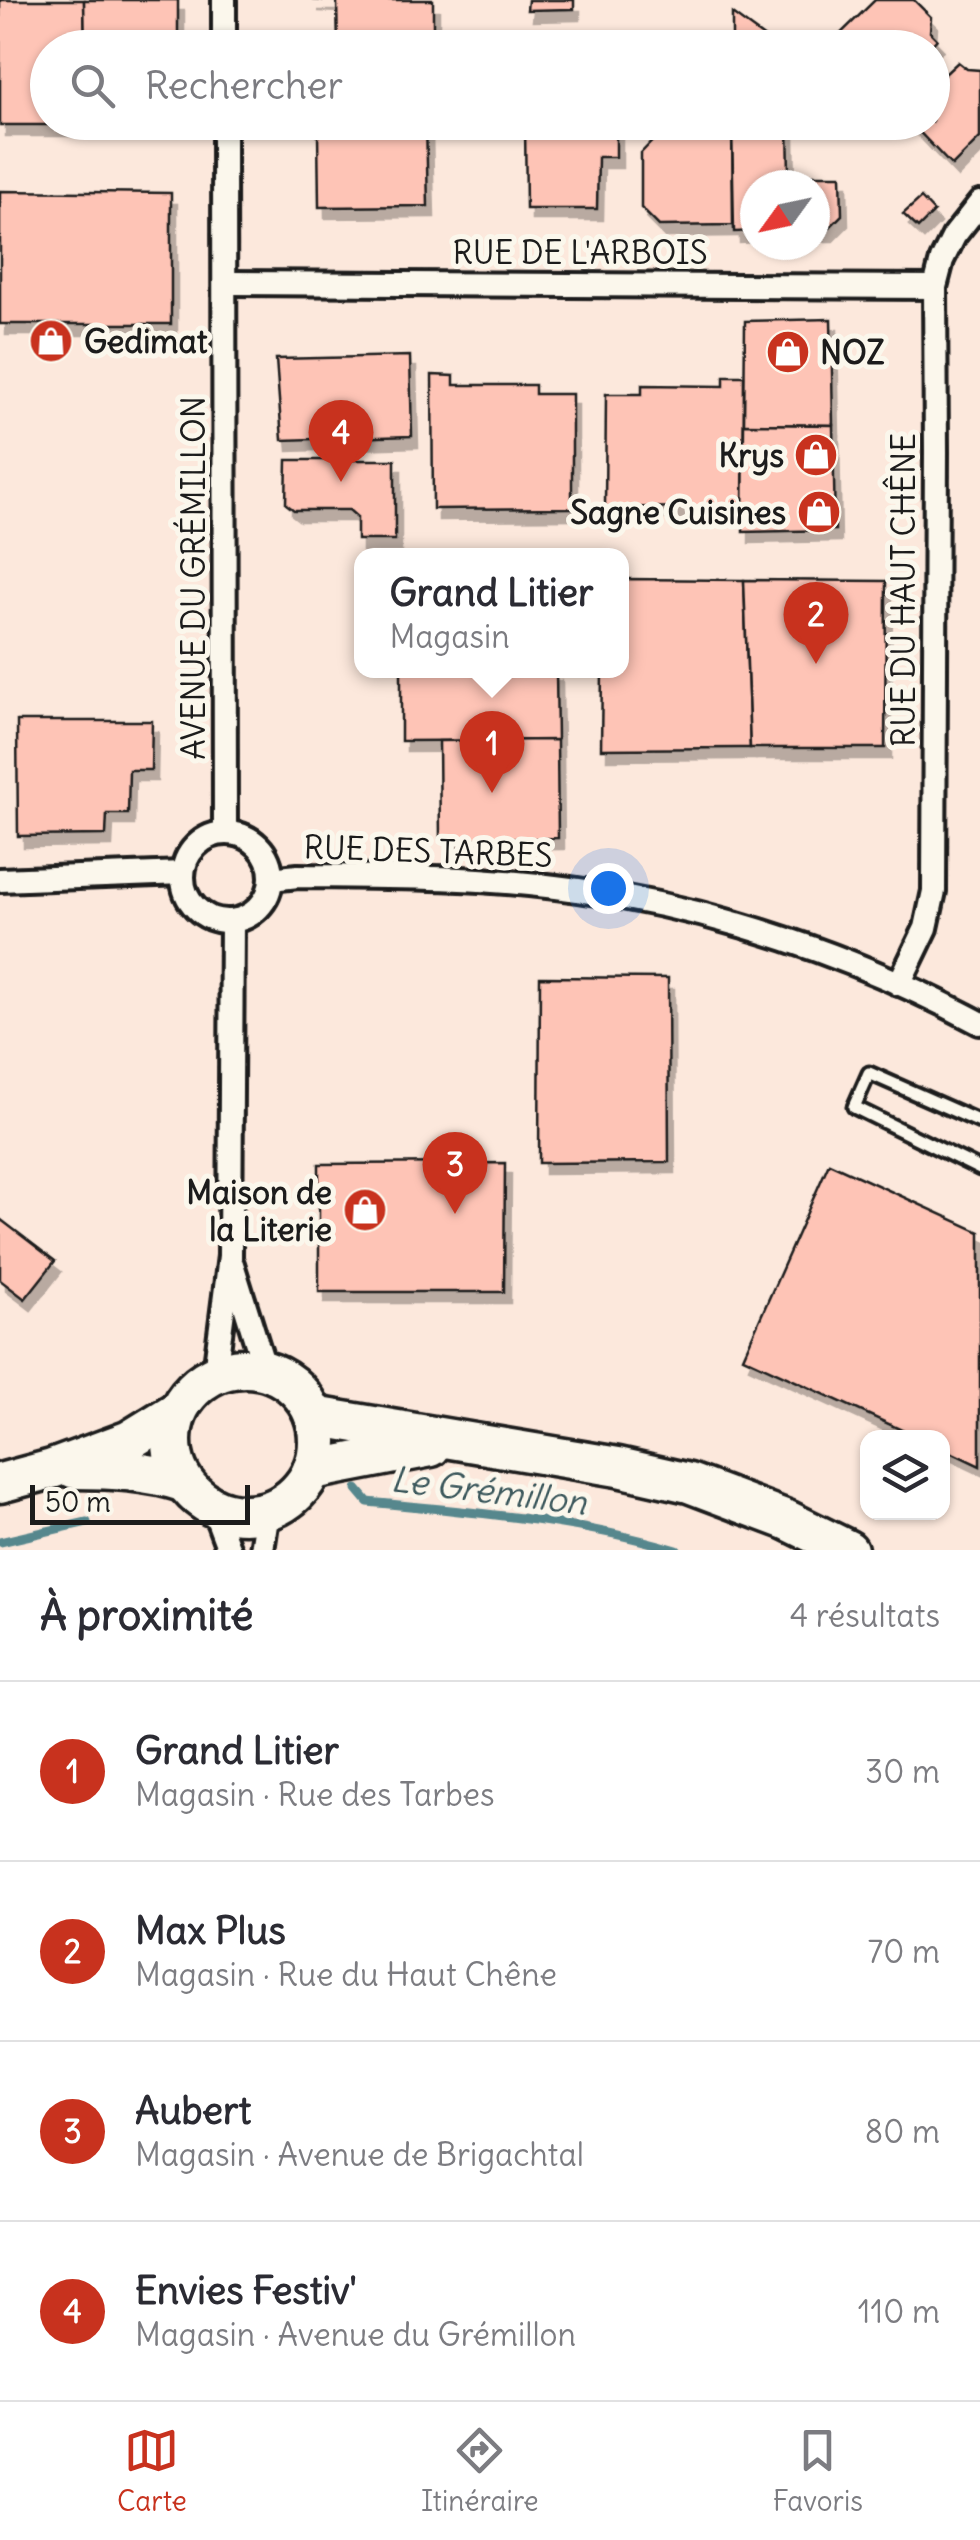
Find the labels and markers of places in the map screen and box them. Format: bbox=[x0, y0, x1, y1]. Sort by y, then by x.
shop icon: Gedimat bbox=[28, 318, 74, 364]
place label: Gedimat bbox=[84, 321, 208, 362]
shop icon: NOZ bbox=[765, 329, 811, 375]
place label: NOZ bbox=[820, 332, 885, 373]
pin: 4 bbox=[308, 400, 374, 482]
shop icon: Krys bbox=[793, 432, 839, 478]
place label: Krys bbox=[718, 435, 784, 476]
shop icon: Sagne Cuisines bbox=[796, 489, 842, 535]
place label: Sagne Cuisines bbox=[570, 492, 786, 533]
pin: 2 bbox=[784, 582, 848, 664]
pin: 1 bbox=[460, 710, 524, 793]
pin: 3 bbox=[422, 1132, 488, 1214]
place label: Maison de la Literie bbox=[186, 1172, 332, 1250]
shop icon: Maison de la Literie bbox=[342, 1187, 388, 1233]

